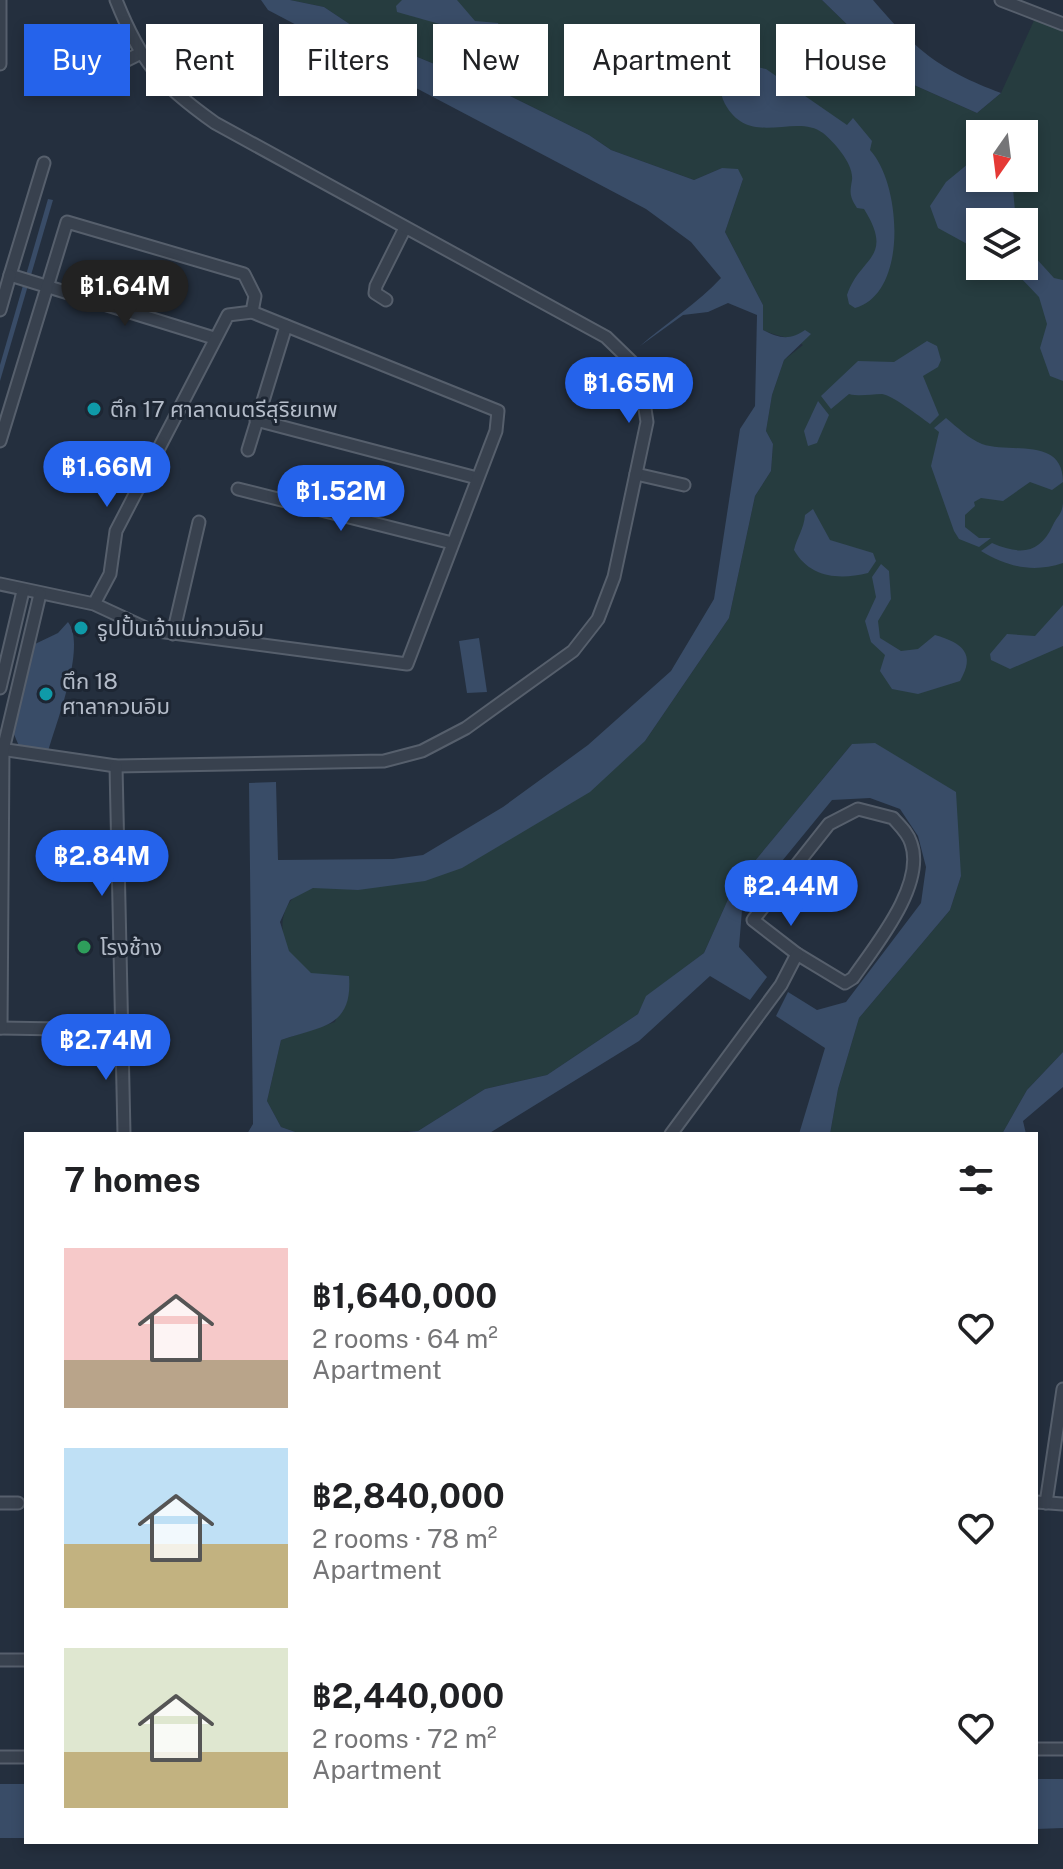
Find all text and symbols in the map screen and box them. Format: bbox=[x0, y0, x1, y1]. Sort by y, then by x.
chip: Buy bbox=[24, 24, 130, 96]
chip: Rent bbox=[146, 24, 263, 96]
chip: Filters bbox=[279, 24, 417, 96]
chip: New bbox=[433, 24, 548, 96]
chip: Apartment bbox=[564, 24, 760, 96]
chip: House bbox=[776, 24, 915, 96]
north arrow bbox=[966, 120, 1038, 192]
map controls bbox=[966, 120, 1038, 280]
button: layers bbox=[966, 208, 1038, 280]
pin: ฿1.64M bbox=[60, 260, 190, 328]
text: ฿1.64M bbox=[79, 270, 171, 301]
pin: ฿1.65M bbox=[564, 357, 694, 425]
text: ฿1.65M bbox=[583, 367, 675, 398]
place label: ตึก 17 ศาลาดนตรีสุริยเทพ bbox=[110, 396, 338, 423]
marker: ตึก 17 ศาลาดนตรีสุริยเทพ bbox=[85, 400, 103, 418]
pin: ฿1.66M bbox=[42, 441, 172, 509]
text: ฿1.66M bbox=[61, 451, 153, 482]
pin: ฿1.52M bbox=[276, 465, 406, 533]
text: ฿1.52M bbox=[295, 475, 387, 506]
place label: รูปปั้นเจ้าแม่กวนอิม bbox=[97, 614, 264, 642]
marker: รูปปั้นเจ้าแม่กวนอิม bbox=[72, 619, 90, 637]
place label: ตึก 18 ศาลากวนอิม bbox=[62, 668, 170, 719]
marker: ตึก 18 ศาลากวนอิม bbox=[37, 685, 55, 703]
pin: ฿2.84M bbox=[37, 830, 167, 898]
text: ฿2.84M bbox=[54, 840, 150, 871]
pin: ฿2.44M bbox=[726, 860, 856, 928]
text: ฿2.44M bbox=[743, 870, 839, 901]
place label: โรงช้าง bbox=[100, 934, 162, 960]
marker: โรงช้าง bbox=[75, 938, 93, 956]
pin: ฿2.74M bbox=[41, 1014, 171, 1082]
text: ฿2.74M bbox=[59, 1024, 153, 1055]
icon: filters bbox=[954, 1158, 998, 1202]
text: 7 homes bbox=[64, 1160, 201, 1200]
text: ฿1,640,000 bbox=[312, 1276, 497, 1316]
icon: home bbox=[128, 1280, 224, 1376]
icon: heart bbox=[954, 1306, 998, 1350]
text: 2 rooms · 64 m² bbox=[312, 1323, 498, 1354]
text: Apartment bbox=[312, 1354, 442, 1385]
text: ฿2,840,000 bbox=[312, 1476, 505, 1516]
icon: home bbox=[128, 1480, 224, 1576]
icon: heart bbox=[954, 1506, 998, 1550]
text: 2 rooms · 78 m² bbox=[312, 1523, 497, 1554]
text: Apartment bbox=[312, 1554, 442, 1585]
text: ฿2,440,000 bbox=[312, 1676, 504, 1716]
icon: home bbox=[128, 1680, 224, 1776]
icon: heart bbox=[954, 1706, 998, 1750]
text: 2 rooms · 72 m² bbox=[312, 1723, 497, 1754]
text: Apartment bbox=[312, 1754, 442, 1785]

